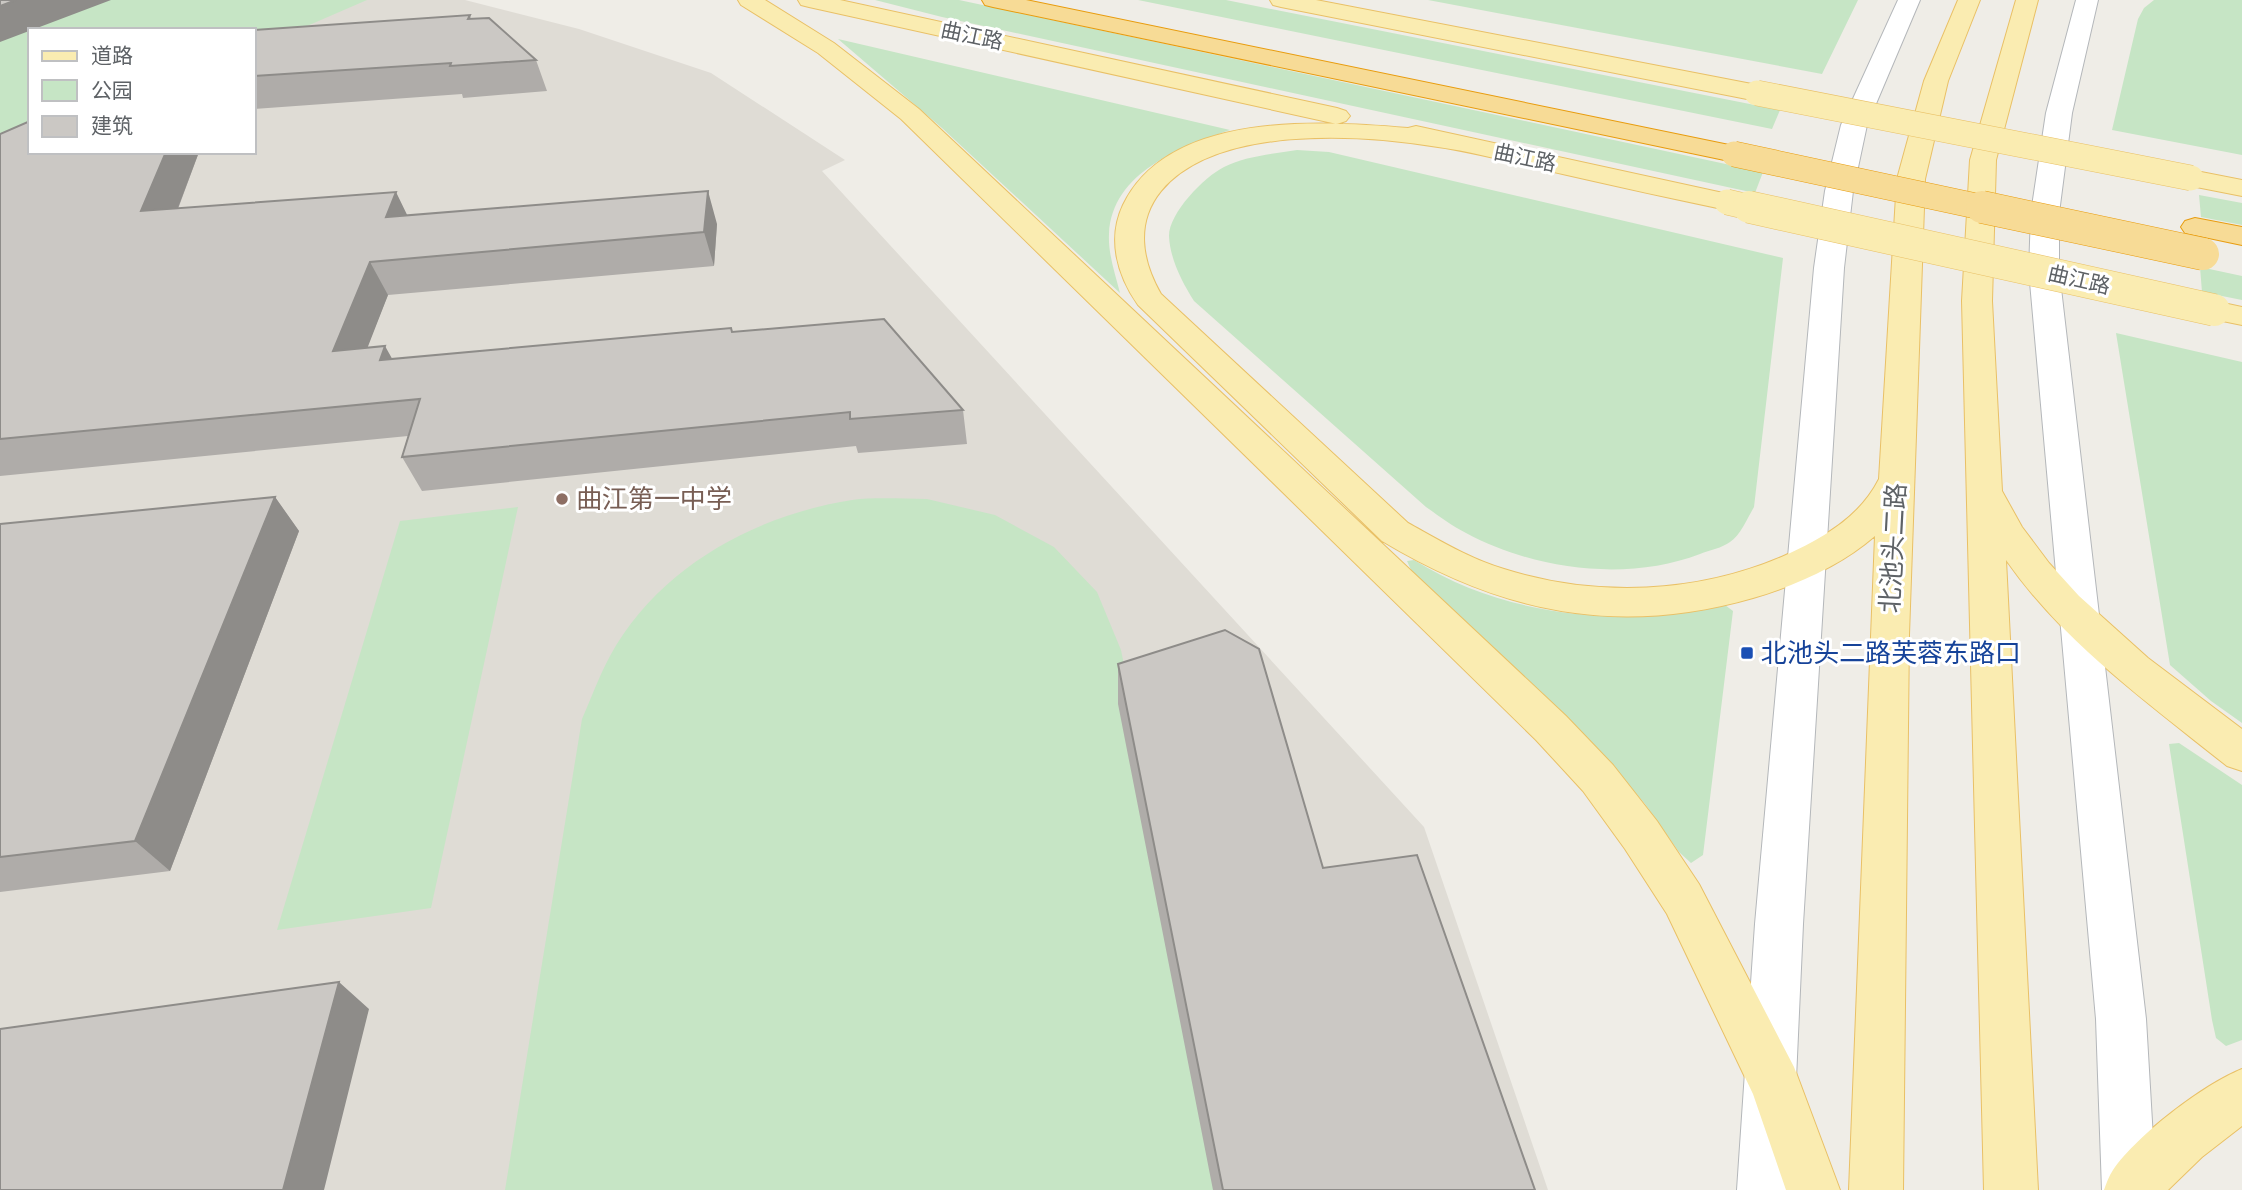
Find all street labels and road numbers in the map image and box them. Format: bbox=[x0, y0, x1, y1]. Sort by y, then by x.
street label: 曲江路 bbox=[938, 15, 1006, 57]
street label: 曲江路 bbox=[1491, 137, 1559, 179]
street label: 曲江路 bbox=[2045, 258, 2113, 302]
street label: 北池头二路 bbox=[1871, 482, 1915, 614]

